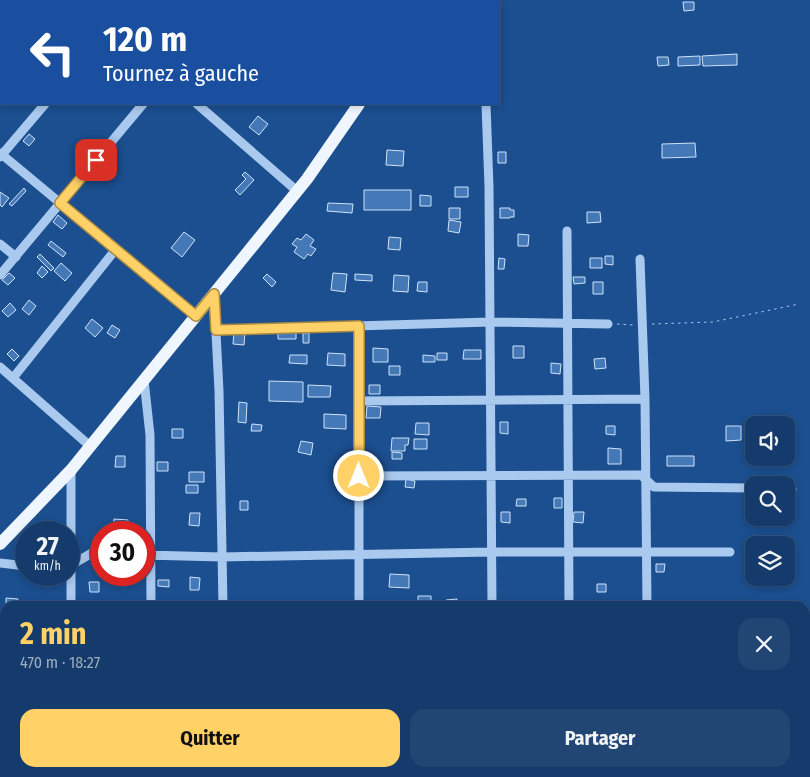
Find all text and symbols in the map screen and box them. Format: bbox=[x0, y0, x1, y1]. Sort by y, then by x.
text: 120 m bbox=[103, 18, 187, 60]
icon: left bbox=[20, 20, 85, 85]
text: Tournez à gauche bbox=[103, 60, 259, 87]
pin bbox=[75, 139, 117, 181]
icon: arrive bbox=[82, 146, 110, 174]
map controls bbox=[745, 416, 795, 586]
button: sound bbox=[745, 416, 795, 466]
position arrow bbox=[332, 449, 384, 501]
button: search bbox=[745, 476, 795, 526]
speed limit sign: 30 bbox=[90, 521, 155, 586]
text: 27 bbox=[36, 532, 59, 562]
button: layers bbox=[745, 536, 795, 586]
text: km/h bbox=[34, 559, 61, 573]
text: 2 min bbox=[20, 616, 87, 652]
button: close bbox=[738, 618, 790, 670]
text: 470 m · 18:27 bbox=[20, 653, 100, 672]
button: Quitter bbox=[20, 709, 400, 767]
button: Partager bbox=[410, 709, 790, 767]

